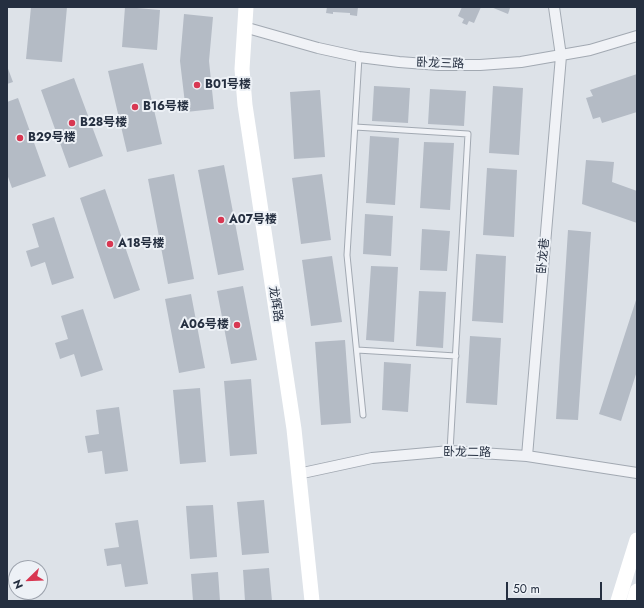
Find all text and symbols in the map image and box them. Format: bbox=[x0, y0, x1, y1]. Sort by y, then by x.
street label: 卧龙三路 bbox=[416, 56, 464, 72]
place label: B01号楼 bbox=[205, 78, 251, 92]
marker: B01号楼 bbox=[192, 80, 202, 90]
place label: B16号楼 bbox=[143, 100, 189, 114]
marker: B16号楼 bbox=[130, 102, 140, 112]
place label: B28号楼 bbox=[80, 116, 127, 130]
marker: B28号楼 bbox=[67, 118, 77, 128]
place label: B29号楼 bbox=[28, 131, 76, 145]
marker: B29号楼 bbox=[15, 133, 25, 143]
place label: A07号楼 bbox=[229, 213, 277, 227]
marker: A07号楼 bbox=[216, 215, 226, 225]
place label: A18号楼 bbox=[118, 237, 164, 251]
street label: 卧龙巷 bbox=[535, 237, 553, 275]
marker: A18号楼 bbox=[105, 239, 115, 249]
street label: 龙辉路 bbox=[265, 285, 285, 323]
place label: A06号楼 bbox=[180, 318, 229, 332]
marker: A06号楼 bbox=[232, 320, 242, 330]
street label: 卧龙二路 bbox=[443, 445, 491, 461]
north arrow bbox=[8, 560, 48, 600]
scale bar bbox=[508, 574, 604, 600]
text: N bbox=[9, 577, 27, 591]
text: 50 m bbox=[513, 580, 540, 598]

